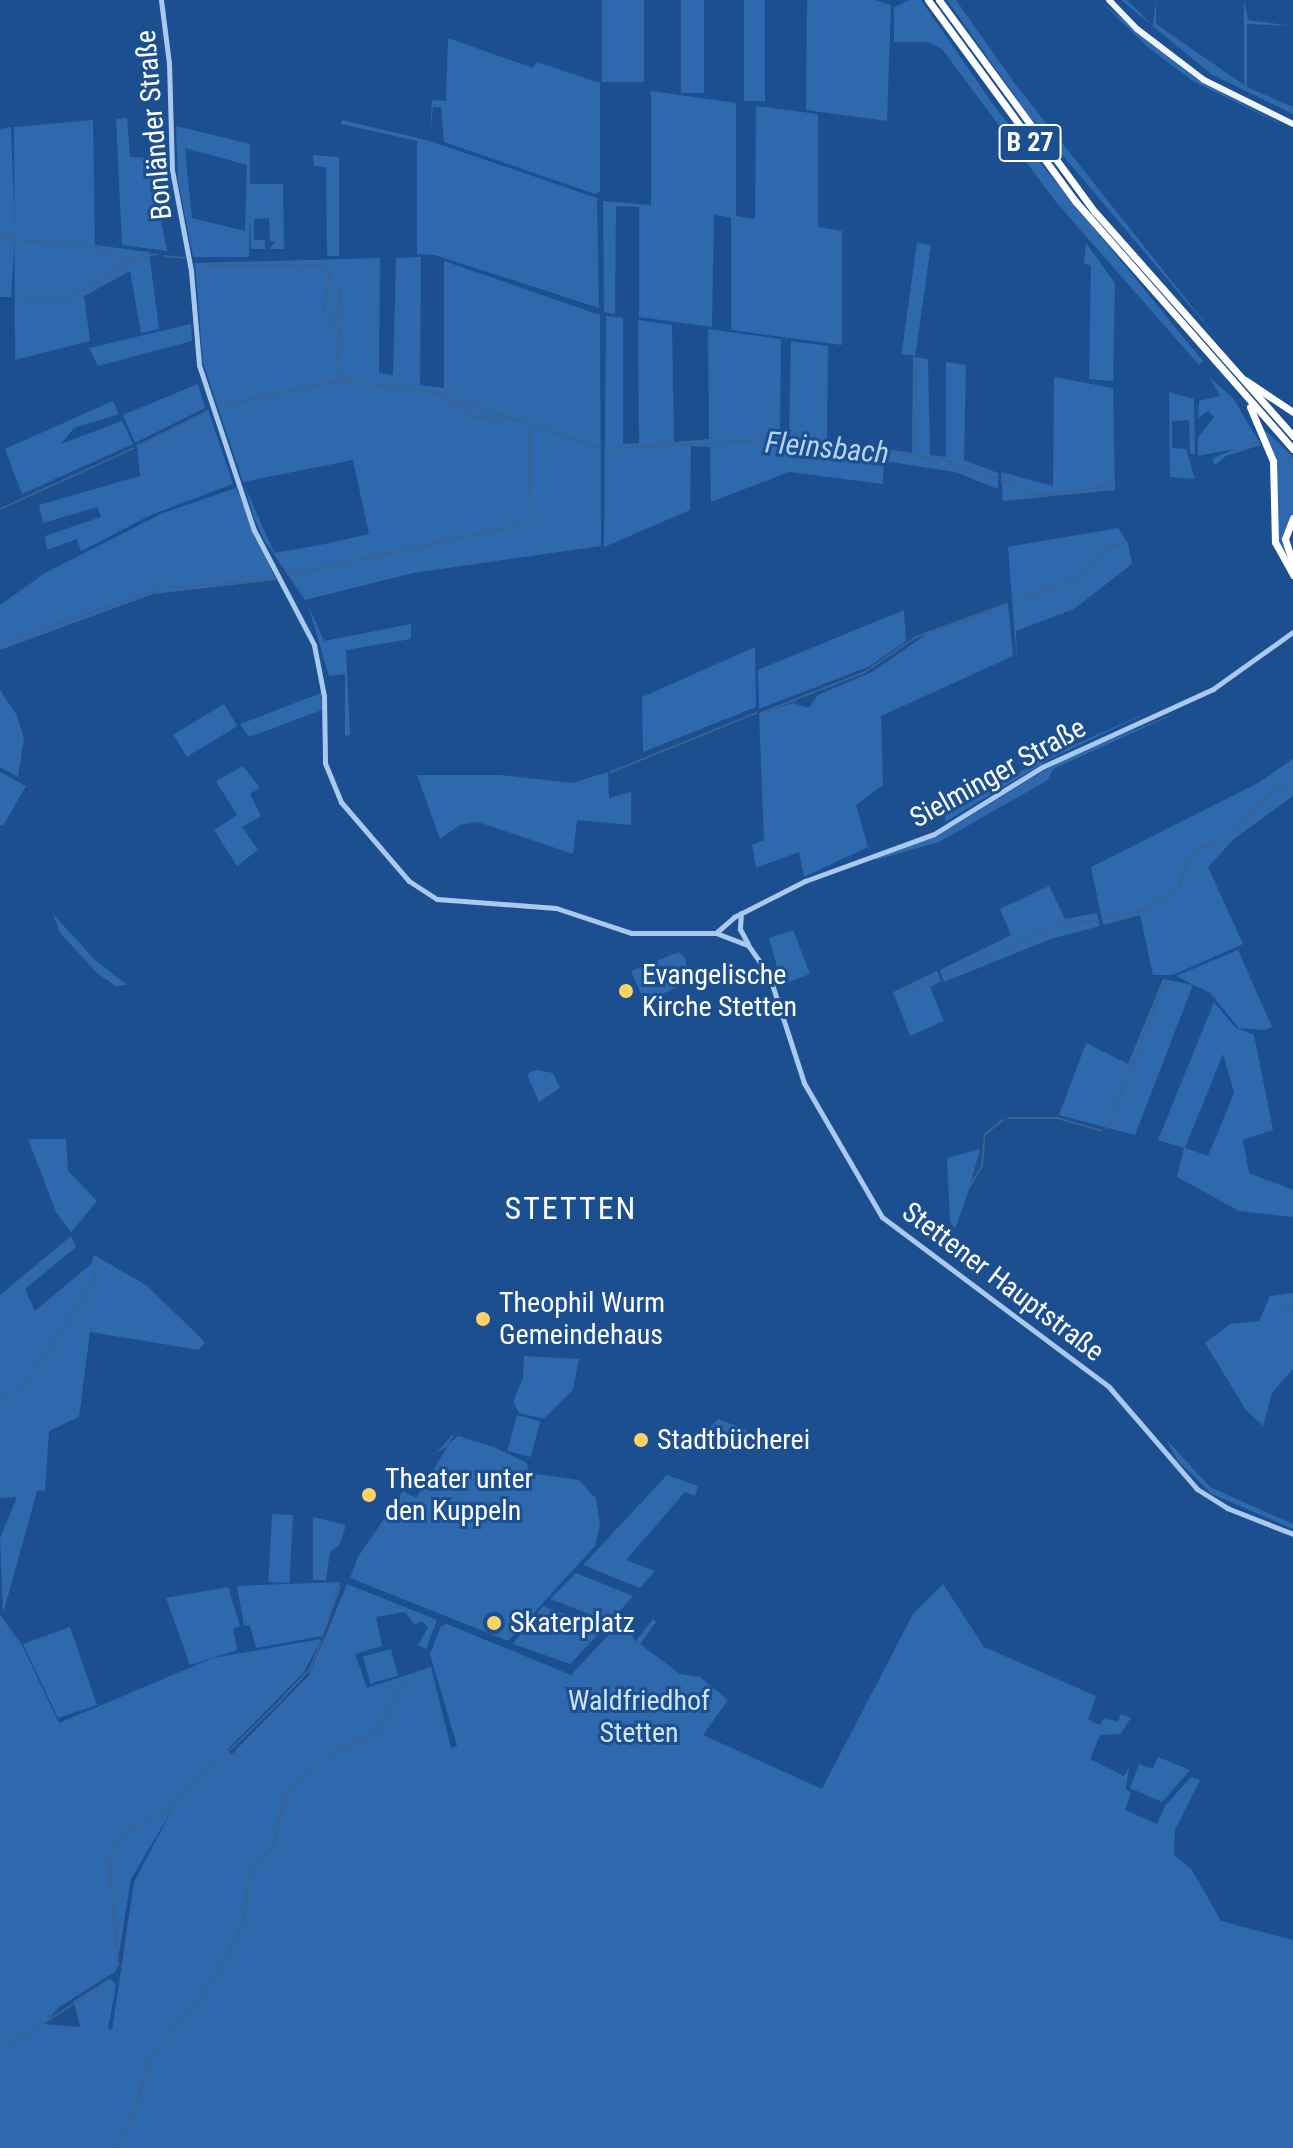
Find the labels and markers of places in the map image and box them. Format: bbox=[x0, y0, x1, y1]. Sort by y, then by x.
place label: Evangelische Kirche Stetten bbox=[642, 958, 797, 1024]
marker: Evangelische Kirche Stetten bbox=[617, 982, 635, 1000]
place label: Theophil Wurm Gemeindehaus bbox=[499, 1286, 665, 1352]
marker: Theophil Wurm Gemeindehaus bbox=[474, 1310, 492, 1328]
place label: Stadtbücherei bbox=[657, 1423, 810, 1457]
marker: Stadtbücherei bbox=[632, 1431, 650, 1449]
place label: Theater unter den Kuppeln bbox=[385, 1462, 533, 1528]
marker: Theater unter den Kuppeln bbox=[360, 1486, 378, 1504]
place label: Skaterplatz bbox=[510, 1606, 635, 1640]
marker: Skaterplatz bbox=[485, 1614, 503, 1632]

